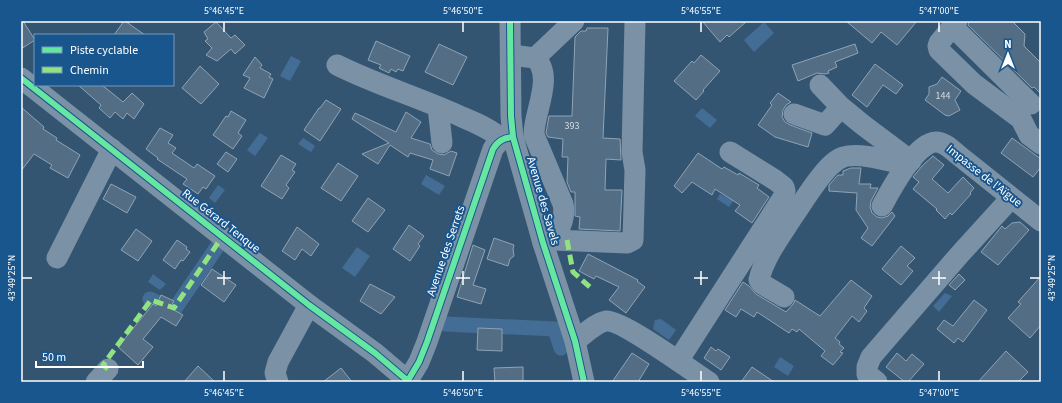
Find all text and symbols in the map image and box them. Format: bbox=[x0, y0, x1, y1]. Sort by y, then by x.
text: 5°46'45"E bbox=[204, 4, 244, 18]
text: 5°46'50"E bbox=[443, 4, 483, 18]
text: 5°46'55"E bbox=[681, 4, 721, 18]
text: 5°47'00"E bbox=[919, 4, 959, 18]
legend bbox=[34, 34, 174, 86]
north arrow bbox=[988, 34, 1028, 74]
text: N bbox=[1004, 37, 1012, 52]
text: Piste cyclable bbox=[70, 42, 138, 59]
text: Chemin bbox=[70, 62, 109, 79]
house number: 144 bbox=[936, 89, 950, 103]
house number: 393 bbox=[565, 119, 579, 133]
street label: Impasse de l'Aïgue bbox=[942, 141, 1026, 211]
street label: Avenue des Savels bbox=[522, 155, 564, 247]
street label: Rue Gérard Tenque bbox=[178, 185, 264, 257]
street label: Avenue des Serrets bbox=[423, 203, 469, 299]
text: 43°49'25"N bbox=[5, 255, 19, 301]
text: 43°49'25"N bbox=[1045, 255, 1059, 301]
scale bar bbox=[36, 343, 143, 369]
text: 50 m bbox=[42, 349, 66, 366]
text: 5°46'45"E bbox=[204, 386, 244, 400]
text: 5°46'50"E bbox=[443, 386, 483, 400]
text: 5°46'55"E bbox=[681, 386, 721, 400]
text: 5°47'00"E bbox=[919, 386, 959, 400]

